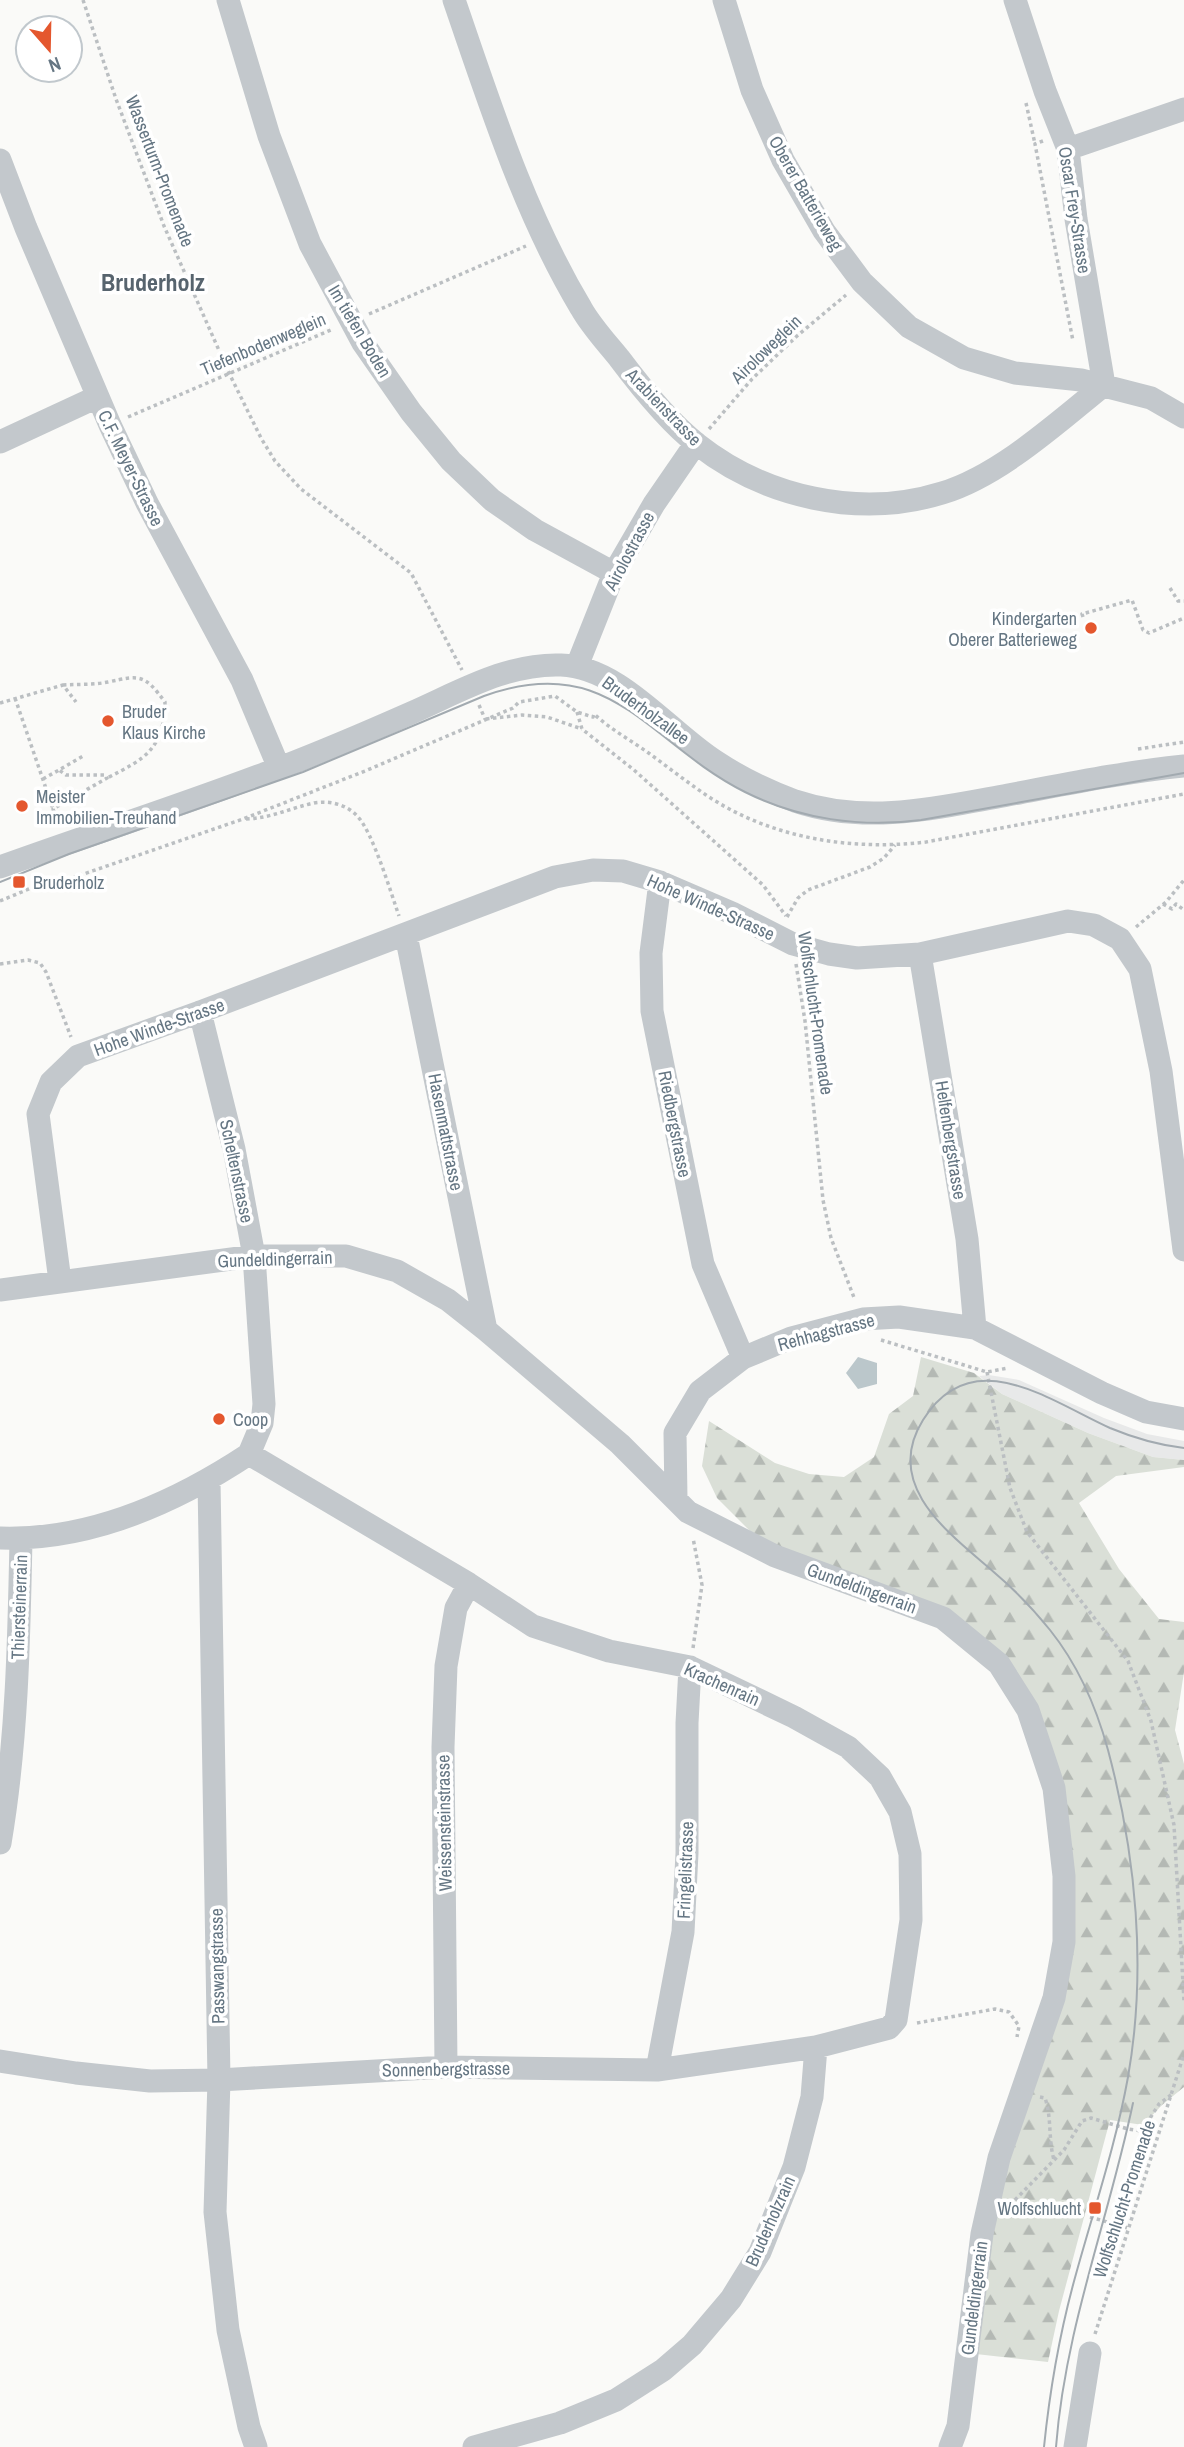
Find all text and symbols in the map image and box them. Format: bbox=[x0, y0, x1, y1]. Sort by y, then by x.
north arrow bbox=[14, 14, 84, 84]
text: N bbox=[45, 51, 65, 79]
street label: Wasserturm-Promenade bbox=[120, 92, 200, 250]
street label: Oberer Batterieweg bbox=[763, 131, 849, 256]
street label: Oscar Frey-Strasse bbox=[1053, 145, 1097, 275]
district label: Bruderholz bbox=[101, 266, 205, 298]
street label: Im tiefen Boden bbox=[322, 280, 398, 382]
street label: Tiefenbodenweglein bbox=[197, 306, 329, 382]
street label: Airoloweglein bbox=[724, 309, 807, 390]
street label: Arabienstrasse bbox=[620, 362, 707, 451]
street label: C.F. Meyer-Strasse bbox=[92, 406, 170, 530]
street label: Airolostrasse bbox=[597, 507, 660, 596]
place label: Kindergarten Oberer Batterieweg bbox=[948, 606, 1078, 652]
marker: Kindergarten Oberer Batterieweg bbox=[1083, 620, 1099, 636]
street label: Bruderholzallee bbox=[597, 670, 695, 750]
place label: Bruder Klaus Kirche bbox=[122, 699, 206, 745]
marker: Bruder Klaus Kirche bbox=[100, 713, 116, 729]
place label: Meister Immobilien-Treuhand bbox=[36, 784, 177, 830]
marker: Meister Immobilien-Treuhand bbox=[14, 798, 30, 814]
street label: Hohe Winde-Strasse bbox=[643, 868, 779, 946]
place label: Bruderholz bbox=[33, 870, 104, 895]
marker: Bruderholz bbox=[11, 874, 27, 890]
street label: Wolfschlucht-Promenade bbox=[792, 930, 840, 1096]
street label: Hohe Winde-Strasse bbox=[90, 992, 228, 1062]
street label: Riedbergstrasse bbox=[652, 1068, 698, 1180]
street label: Hasenmattstrasse bbox=[422, 1071, 470, 1193]
street label: Helfenbergstrasse bbox=[929, 1079, 973, 1201]
street label: Scheltenstrasse bbox=[214, 1117, 260, 1225]
street label: Gundeldingerrain bbox=[217, 1245, 333, 1273]
street label: Rehhagstrasse bbox=[775, 1307, 877, 1357]
place label: Coop bbox=[233, 1407, 268, 1432]
marker: Coop bbox=[211, 1411, 227, 1427]
street label: Thiersteinerrain bbox=[5, 1554, 33, 1660]
street label: Gundeldingerrain bbox=[804, 1557, 920, 1619]
street label: Krachenrain bbox=[680, 1656, 764, 1712]
street label: Weissensteinstrasse bbox=[430, 1754, 458, 1892]
street label: Fringelistrasse bbox=[671, 1821, 699, 1919]
street label: Passwangstrasse bbox=[203, 1908, 231, 2024]
street label: Sonnenbergstrasse bbox=[382, 2055, 510, 2083]
street label: Wolfschlucht-Promenade bbox=[1087, 2117, 1161, 2281]
street label: Bruderholzrain bbox=[739, 2172, 801, 2270]
place label: Wolfschlucht bbox=[998, 2196, 1081, 2221]
marker: Wolfschlucht bbox=[1087, 2200, 1103, 2216]
street label: Gundeldingerrain bbox=[955, 2239, 993, 2357]

